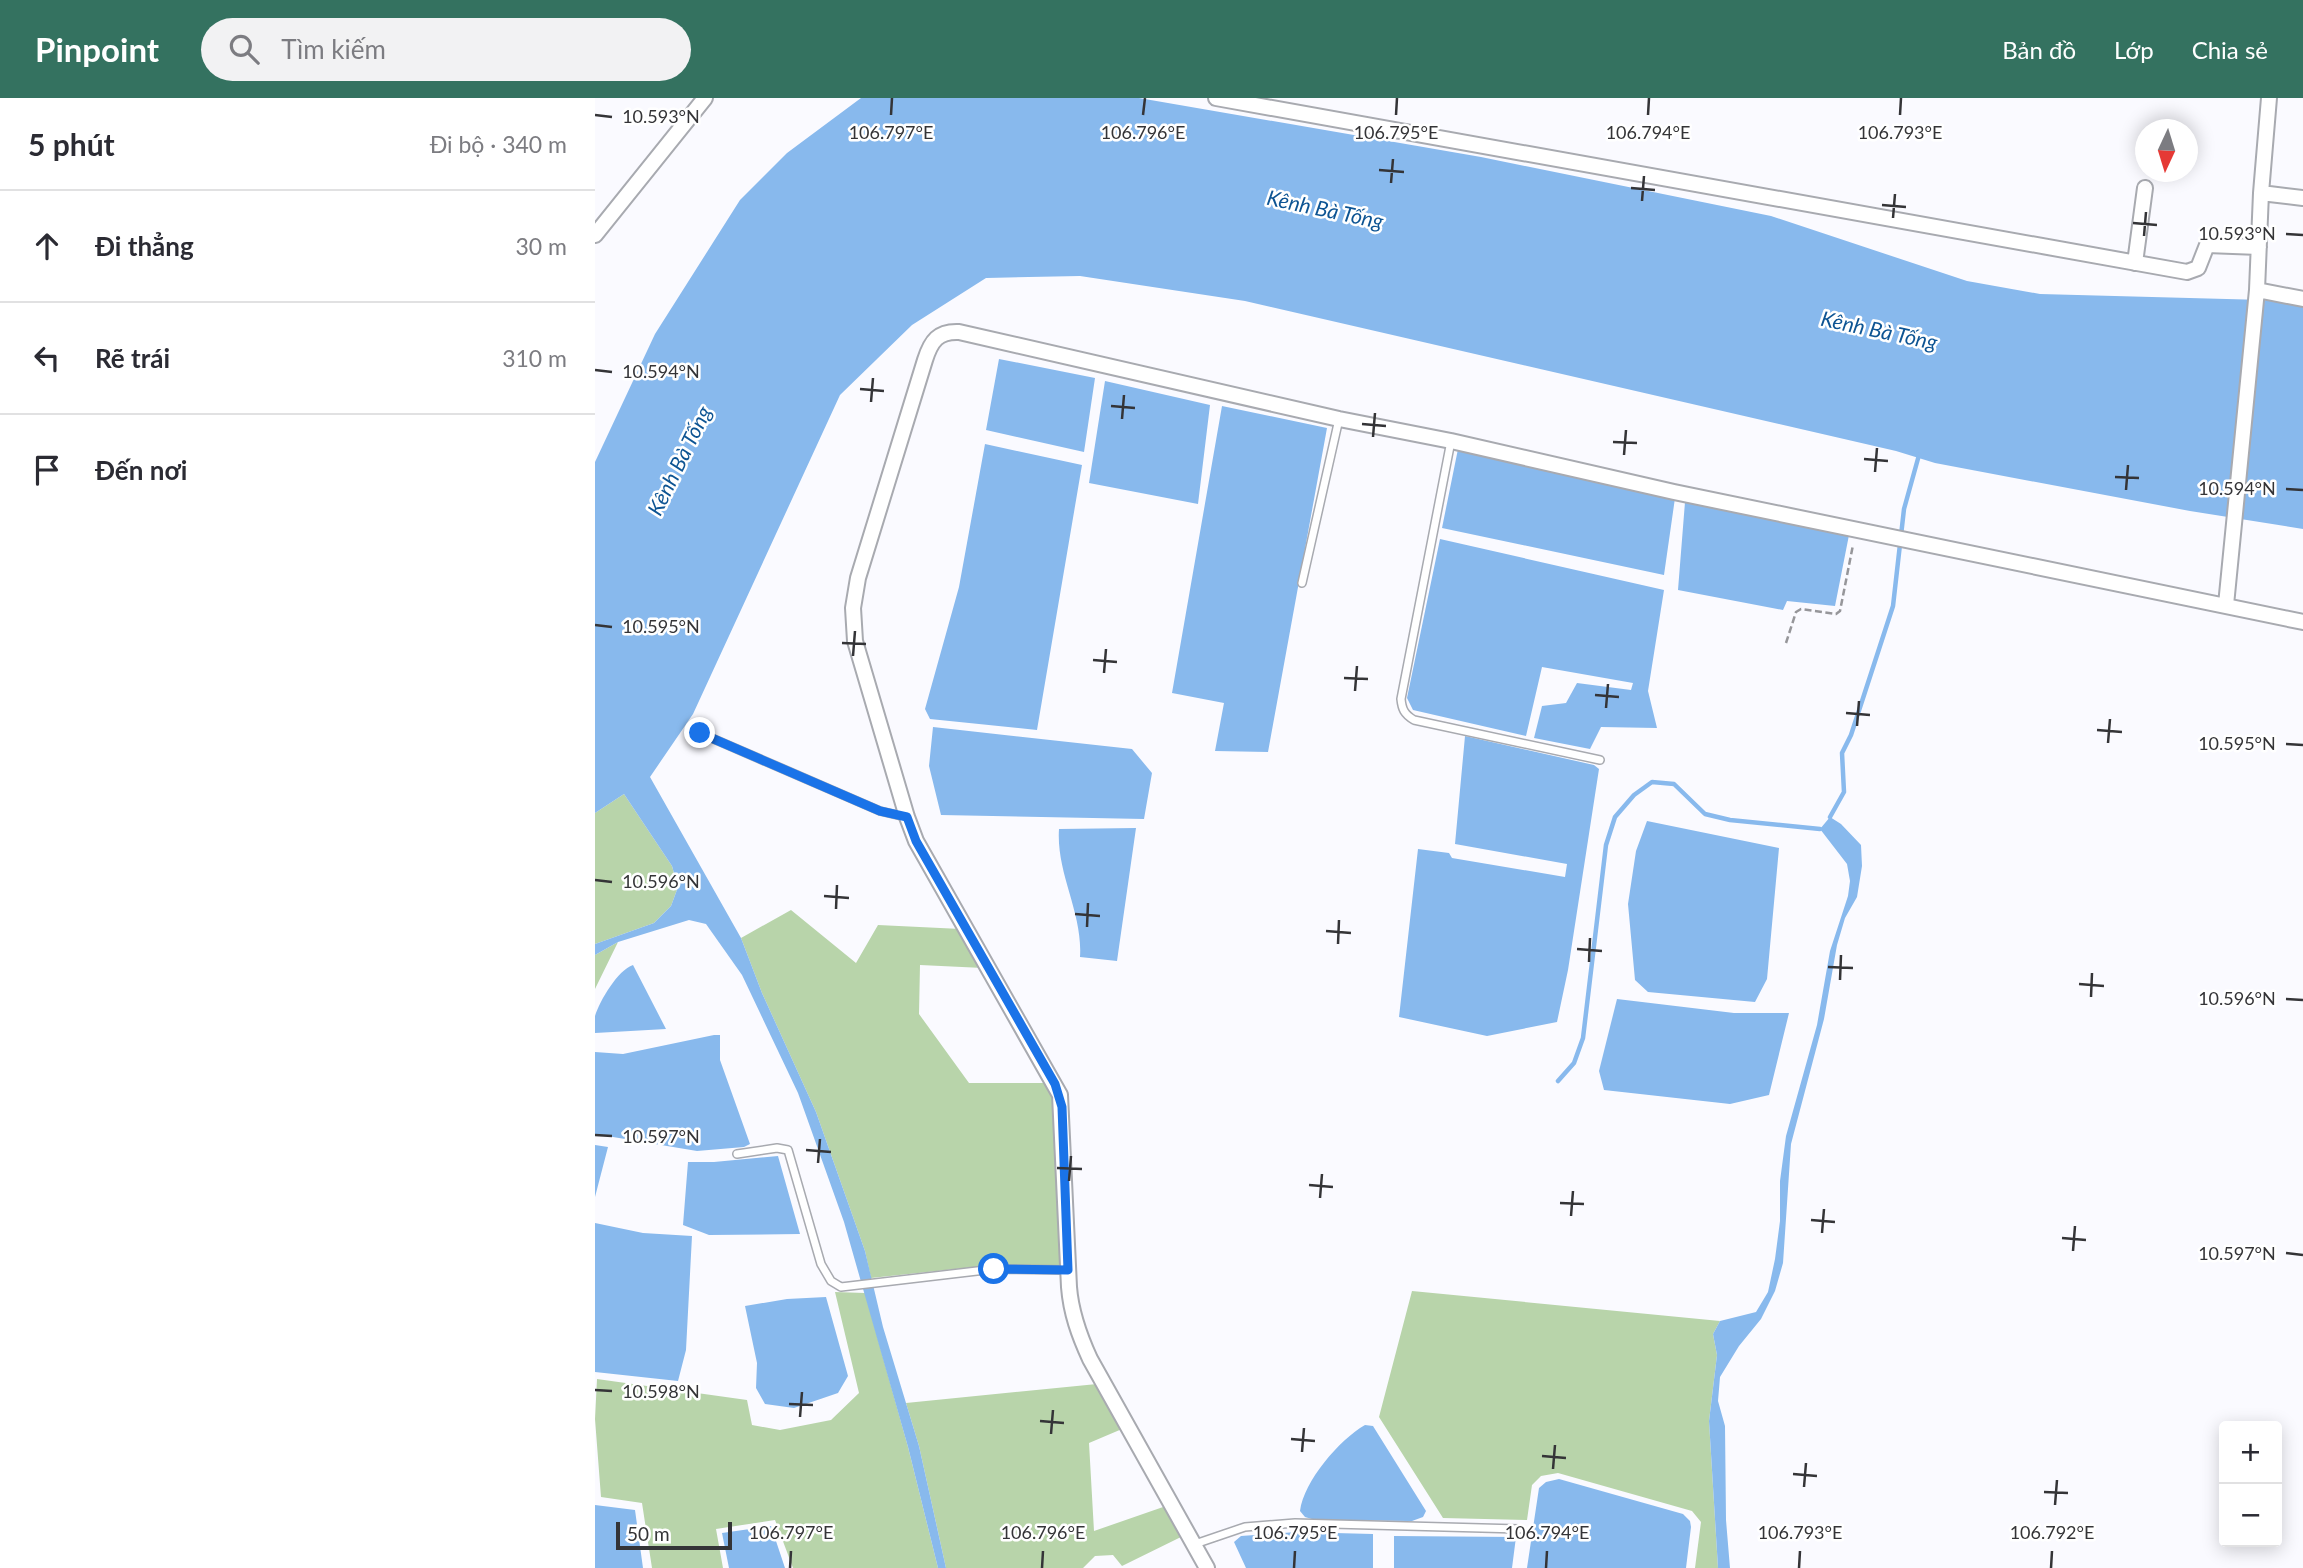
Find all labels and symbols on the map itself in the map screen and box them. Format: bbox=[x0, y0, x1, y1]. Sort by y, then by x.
text: 10.593°N bbox=[622, 105, 700, 127]
north arrow bbox=[2135, 119, 2198, 182]
text: 106.797°E bbox=[849, 121, 933, 143]
text: 106.796°E bbox=[1101, 121, 1185, 143]
text: 106.795°E bbox=[1354, 121, 1438, 143]
text: 106.794°E bbox=[1606, 121, 1690, 143]
text: 106.793°E bbox=[1858, 121, 1942, 143]
water label: Kênh Bà Tống bbox=[1265, 184, 1387, 233]
text: 10.593°N bbox=[2198, 222, 2276, 244]
water label: Kênh Bà Tống bbox=[1819, 305, 1941, 354]
text: 10.594°N bbox=[622, 360, 700, 382]
water label: Kênh Bà Tống bbox=[641, 401, 716, 519]
text: 10.594°N bbox=[2198, 477, 2276, 499]
text: 10.595°N bbox=[622, 615, 700, 637]
route end bbox=[684, 717, 715, 748]
text: 10.595°N bbox=[2198, 732, 2276, 754]
text: 10.596°N bbox=[622, 870, 700, 892]
text: 10.596°N bbox=[2198, 987, 2276, 1009]
text: 10.597°N bbox=[622, 1125, 700, 1147]
text: 10.597°N bbox=[2198, 1242, 2276, 1264]
route start bbox=[978, 1253, 1009, 1284]
text: 10.598°N bbox=[622, 1380, 700, 1402]
scale bar bbox=[616, 1519, 731, 1551]
text: 106.797°E bbox=[749, 1521, 833, 1543]
text: 106.796°E bbox=[1001, 1521, 1085, 1543]
text: 106.795°E bbox=[1253, 1521, 1337, 1543]
text: 106.794°E bbox=[1505, 1521, 1589, 1543]
text: 106.793°E bbox=[1758, 1521, 1842, 1543]
text: 106.792°E bbox=[2010, 1521, 2094, 1543]

